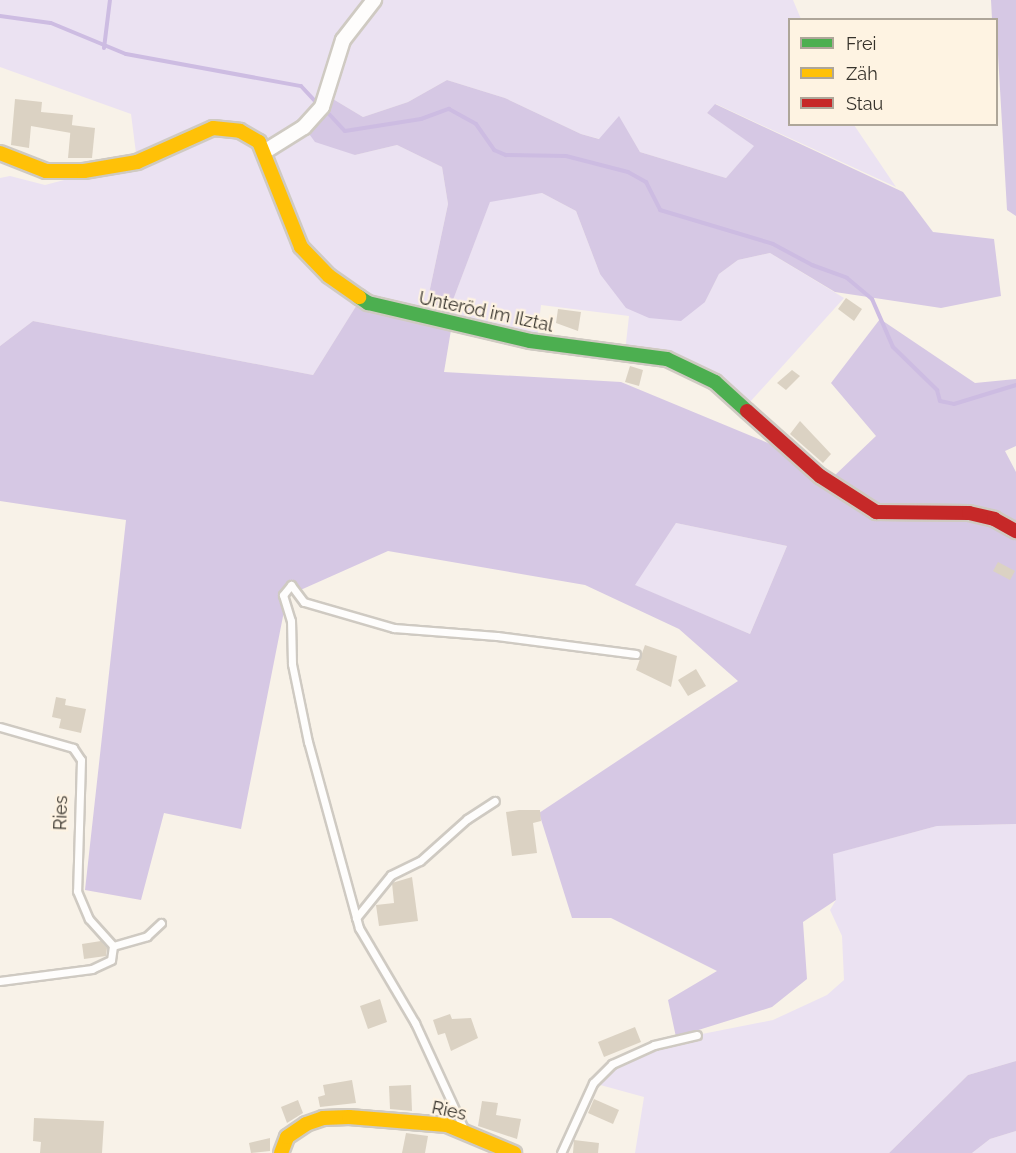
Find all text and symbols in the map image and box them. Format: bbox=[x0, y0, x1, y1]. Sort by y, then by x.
legend bbox=[788, 18, 998, 126]
text: Frei bbox=[846, 33, 876, 54]
text: Zäh bbox=[846, 63, 878, 84]
text: Stau bbox=[846, 93, 883, 114]
street label: Unteröd im Ilztal bbox=[417, 287, 555, 337]
street label: Ries bbox=[50, 795, 72, 831]
street label: Ries bbox=[430, 1097, 468, 1125]

